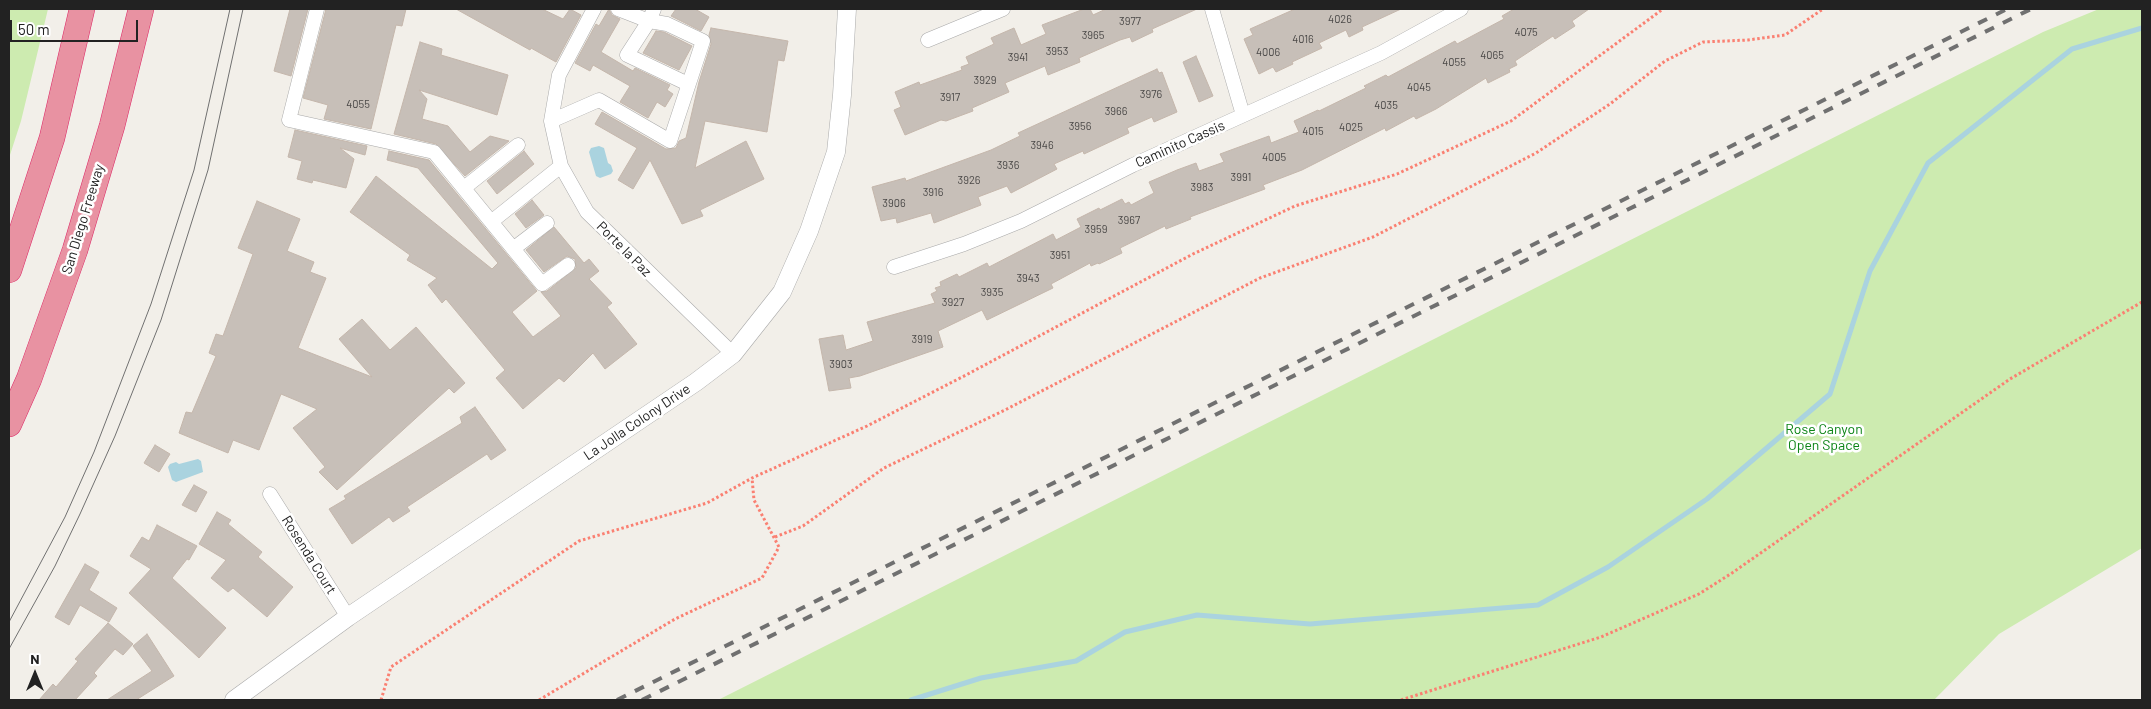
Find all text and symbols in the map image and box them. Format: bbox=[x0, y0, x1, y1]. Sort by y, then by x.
scale bar bbox=[12, 10, 140, 42]
house number: 4026 bbox=[1328, 12, 1352, 26]
house number: 3977 bbox=[1119, 14, 1141, 28]
text: 50 m bbox=[18, 20, 50, 38]
house number: 4075 bbox=[1514, 25, 1538, 39]
house number: 3965 bbox=[1082, 28, 1104, 42]
house number: 4016 bbox=[1292, 32, 1314, 46]
house number: 3953 bbox=[1046, 44, 1068, 58]
house number: 4006 bbox=[1256, 45, 1280, 59]
house number: 4065 bbox=[1480, 48, 1504, 62]
house number: 3941 bbox=[1008, 50, 1028, 64]
house number: 4055 bbox=[1442, 55, 1466, 69]
house number: 3929 bbox=[973, 73, 997, 87]
house number: 4045 bbox=[1407, 80, 1431, 94]
house number: 3976 bbox=[1140, 87, 1162, 101]
house number: 3917 bbox=[940, 90, 960, 104]
house number: 4055 bbox=[346, 97, 370, 111]
house number: 4035 bbox=[1374, 98, 1398, 112]
house number: 3966 bbox=[1105, 104, 1127, 118]
street label: Caminito Cassis bbox=[1133, 117, 1227, 171]
house number: 3956 bbox=[1069, 119, 1091, 133]
house number: 4025 bbox=[1339, 120, 1363, 134]
house number: 4015 bbox=[1302, 124, 1324, 138]
house number: 3946 bbox=[1030, 138, 1054, 152]
house number: 4005 bbox=[1262, 150, 1286, 164]
house number: 3936 bbox=[997, 158, 1019, 172]
street label: San Diego Freeway bbox=[58, 162, 108, 276]
house number: 3991 bbox=[1231, 170, 1251, 184]
house number: 3926 bbox=[958, 173, 980, 187]
house number: 3983 bbox=[1191, 180, 1213, 194]
house number: 3916 bbox=[923, 185, 943, 199]
house number: 3906 bbox=[882, 196, 906, 210]
house number: 3967 bbox=[1118, 213, 1140, 227]
street label: Porte la Paz bbox=[593, 218, 655, 280]
house number: 3959 bbox=[1085, 222, 1107, 236]
house number: 3951 bbox=[1050, 248, 1070, 262]
house number: 3943 bbox=[1016, 271, 1040, 285]
house number: 3935 bbox=[981, 285, 1003, 299]
house number: 3927 bbox=[942, 295, 964, 309]
house number: 3919 bbox=[912, 332, 932, 346]
house number: 3903 bbox=[829, 357, 853, 371]
street label: La Jolla Colony Drive bbox=[581, 380, 693, 464]
park label: Rose Canyon Open Space bbox=[1785, 421, 1863, 454]
street label: Rosenda Court bbox=[278, 513, 340, 597]
north arrow bbox=[10, 649, 60, 699]
text: N bbox=[30, 650, 40, 667]

